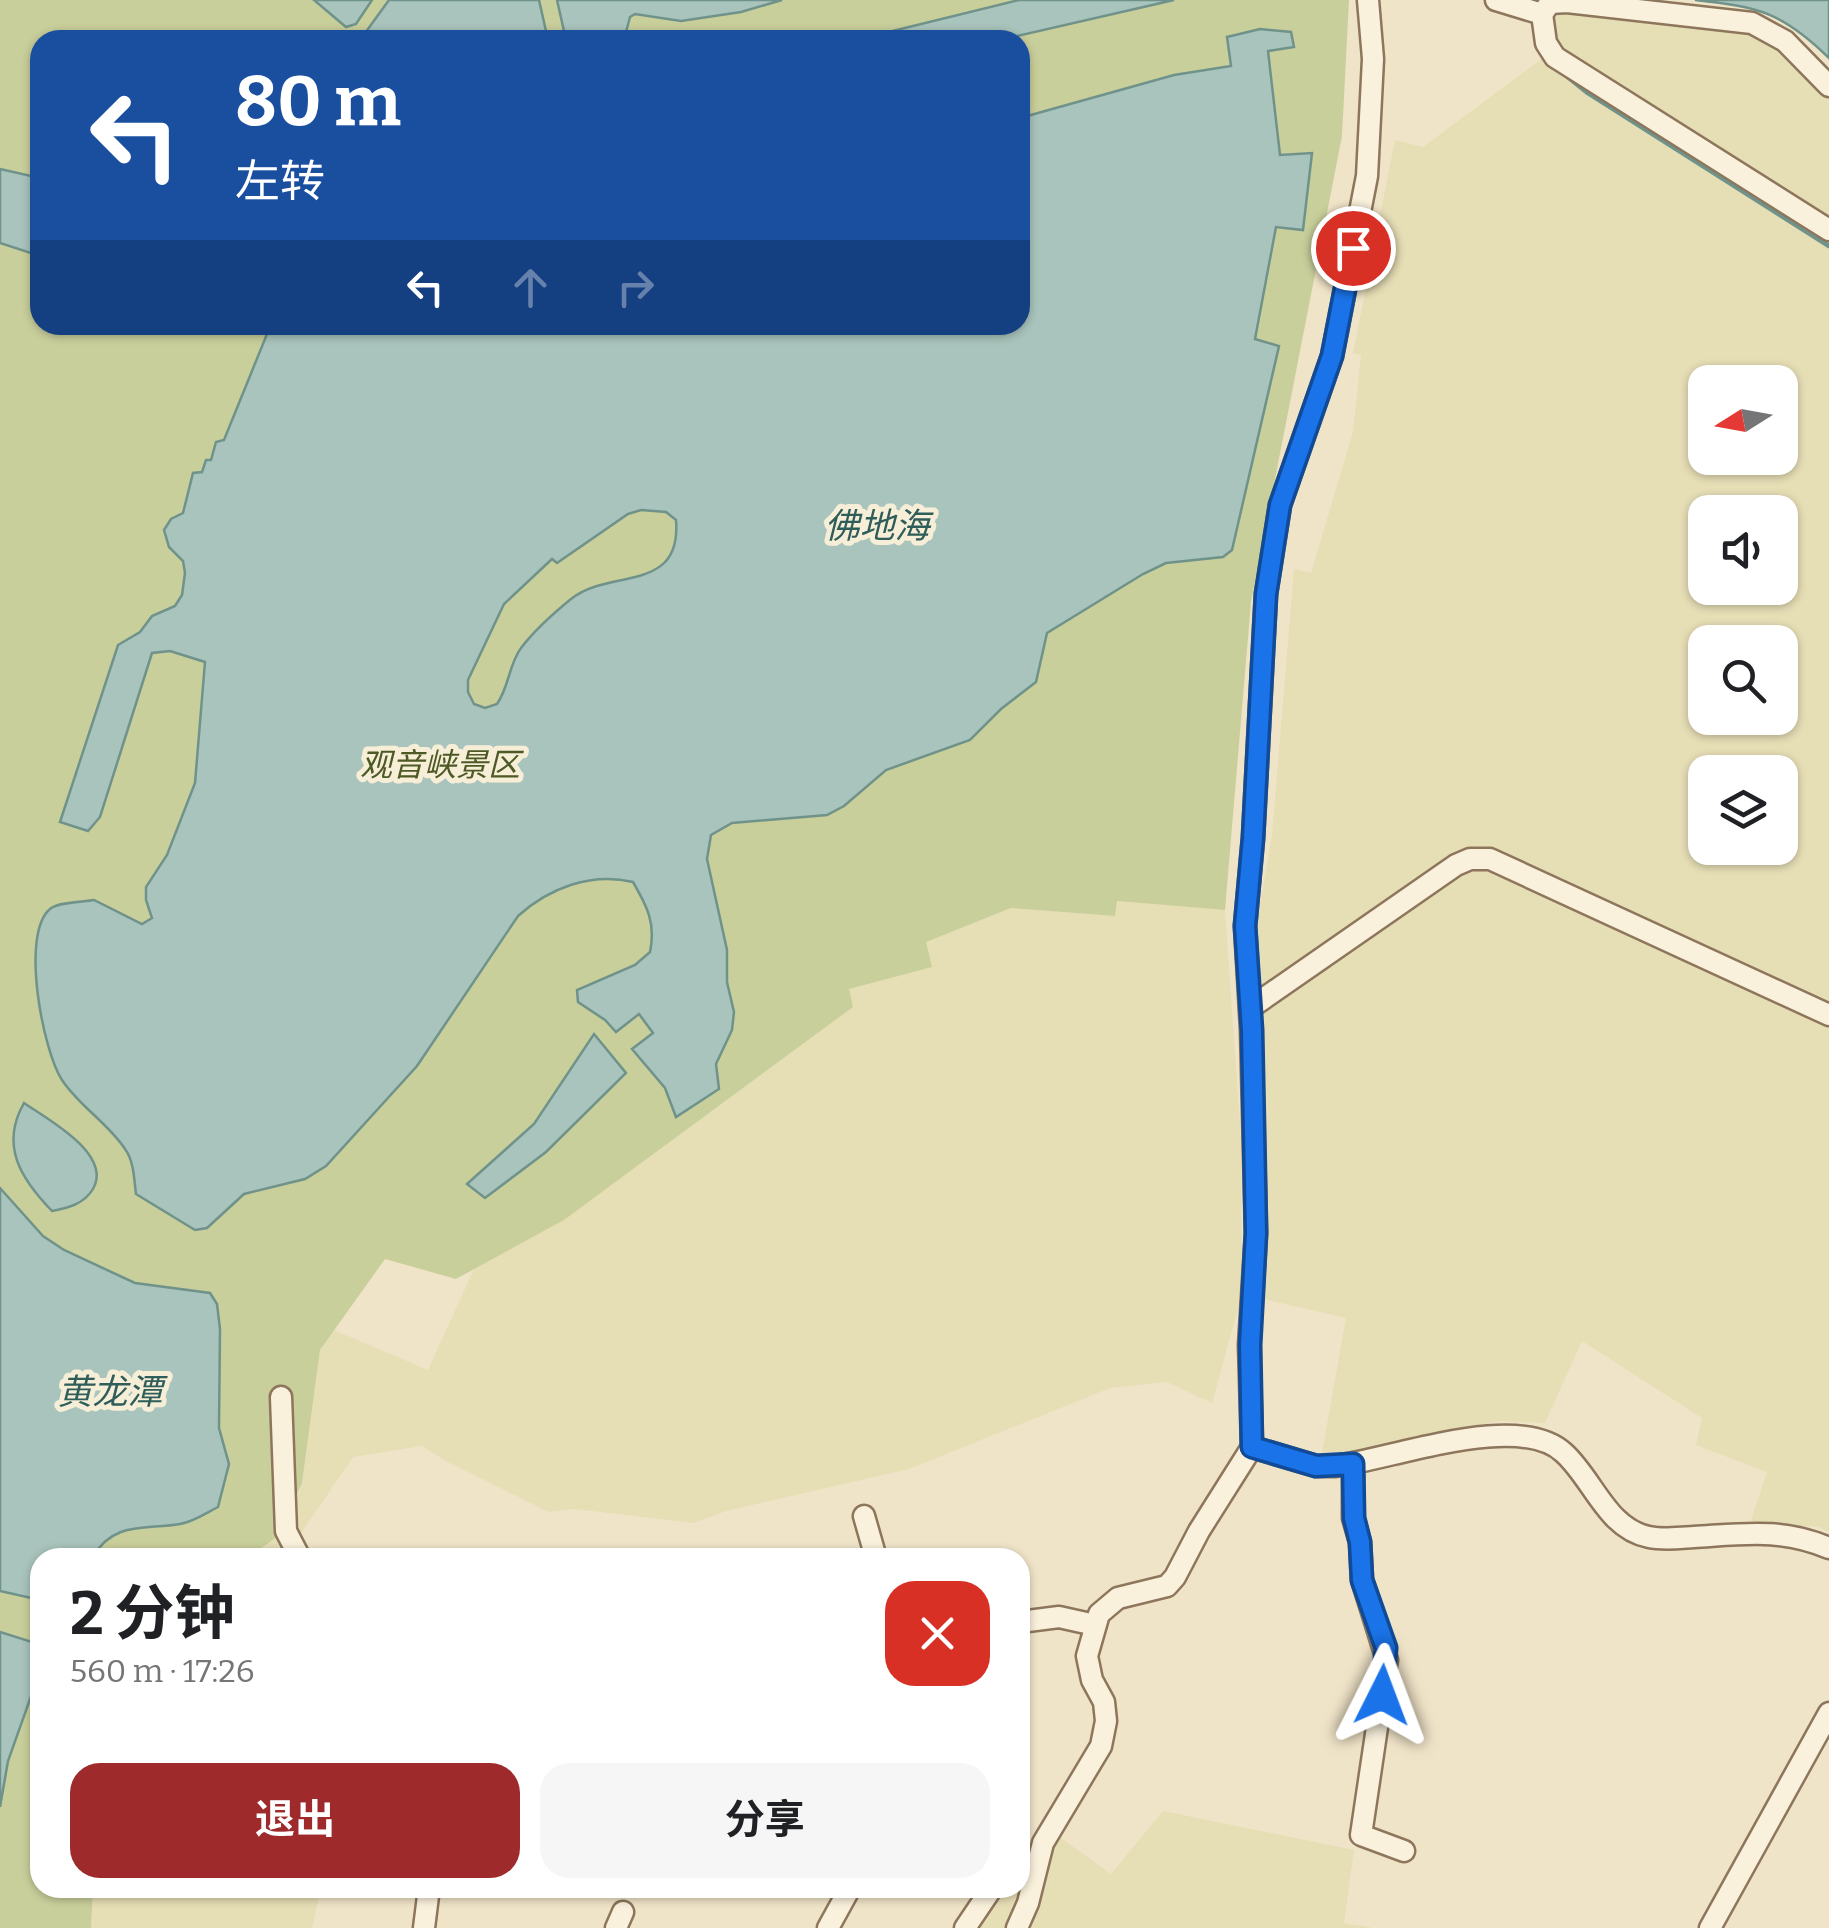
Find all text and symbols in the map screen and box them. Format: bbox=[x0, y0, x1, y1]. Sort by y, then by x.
text: 80 m bbox=[235, 60, 401, 144]
icon: left bbox=[70, 70, 200, 200]
text: 左转 bbox=[235, 155, 325, 209]
pin bbox=[1311, 206, 1396, 291]
icon: arrive bbox=[1326, 221, 1381, 276]
icon: left bbox=[398, 260, 453, 315]
icon: ahead bbox=[503, 260, 558, 315]
icon: right bbox=[608, 260, 663, 315]
north arrow bbox=[1688, 365, 1798, 475]
map controls bbox=[1688, 365, 1798, 865]
button: sound bbox=[1688, 495, 1798, 605]
water label: 佛地海 bbox=[824, 505, 934, 547]
button: search bbox=[1688, 625, 1798, 735]
park label: 观音峡景区 bbox=[360, 746, 524, 784]
button: layers bbox=[1688, 755, 1798, 865]
water label: 黄龙潭 bbox=[57, 1371, 168, 1413]
text: 2 分钟 bbox=[70, 1578, 235, 1650]
button: close bbox=[885, 1581, 990, 1686]
position arrow bbox=[1330, 1643, 1434, 1747]
text: 560 m · 17:26 bbox=[70, 1652, 255, 1690]
button: 退出 bbox=[70, 1763, 520, 1878]
button: 分享 bbox=[540, 1763, 990, 1878]

